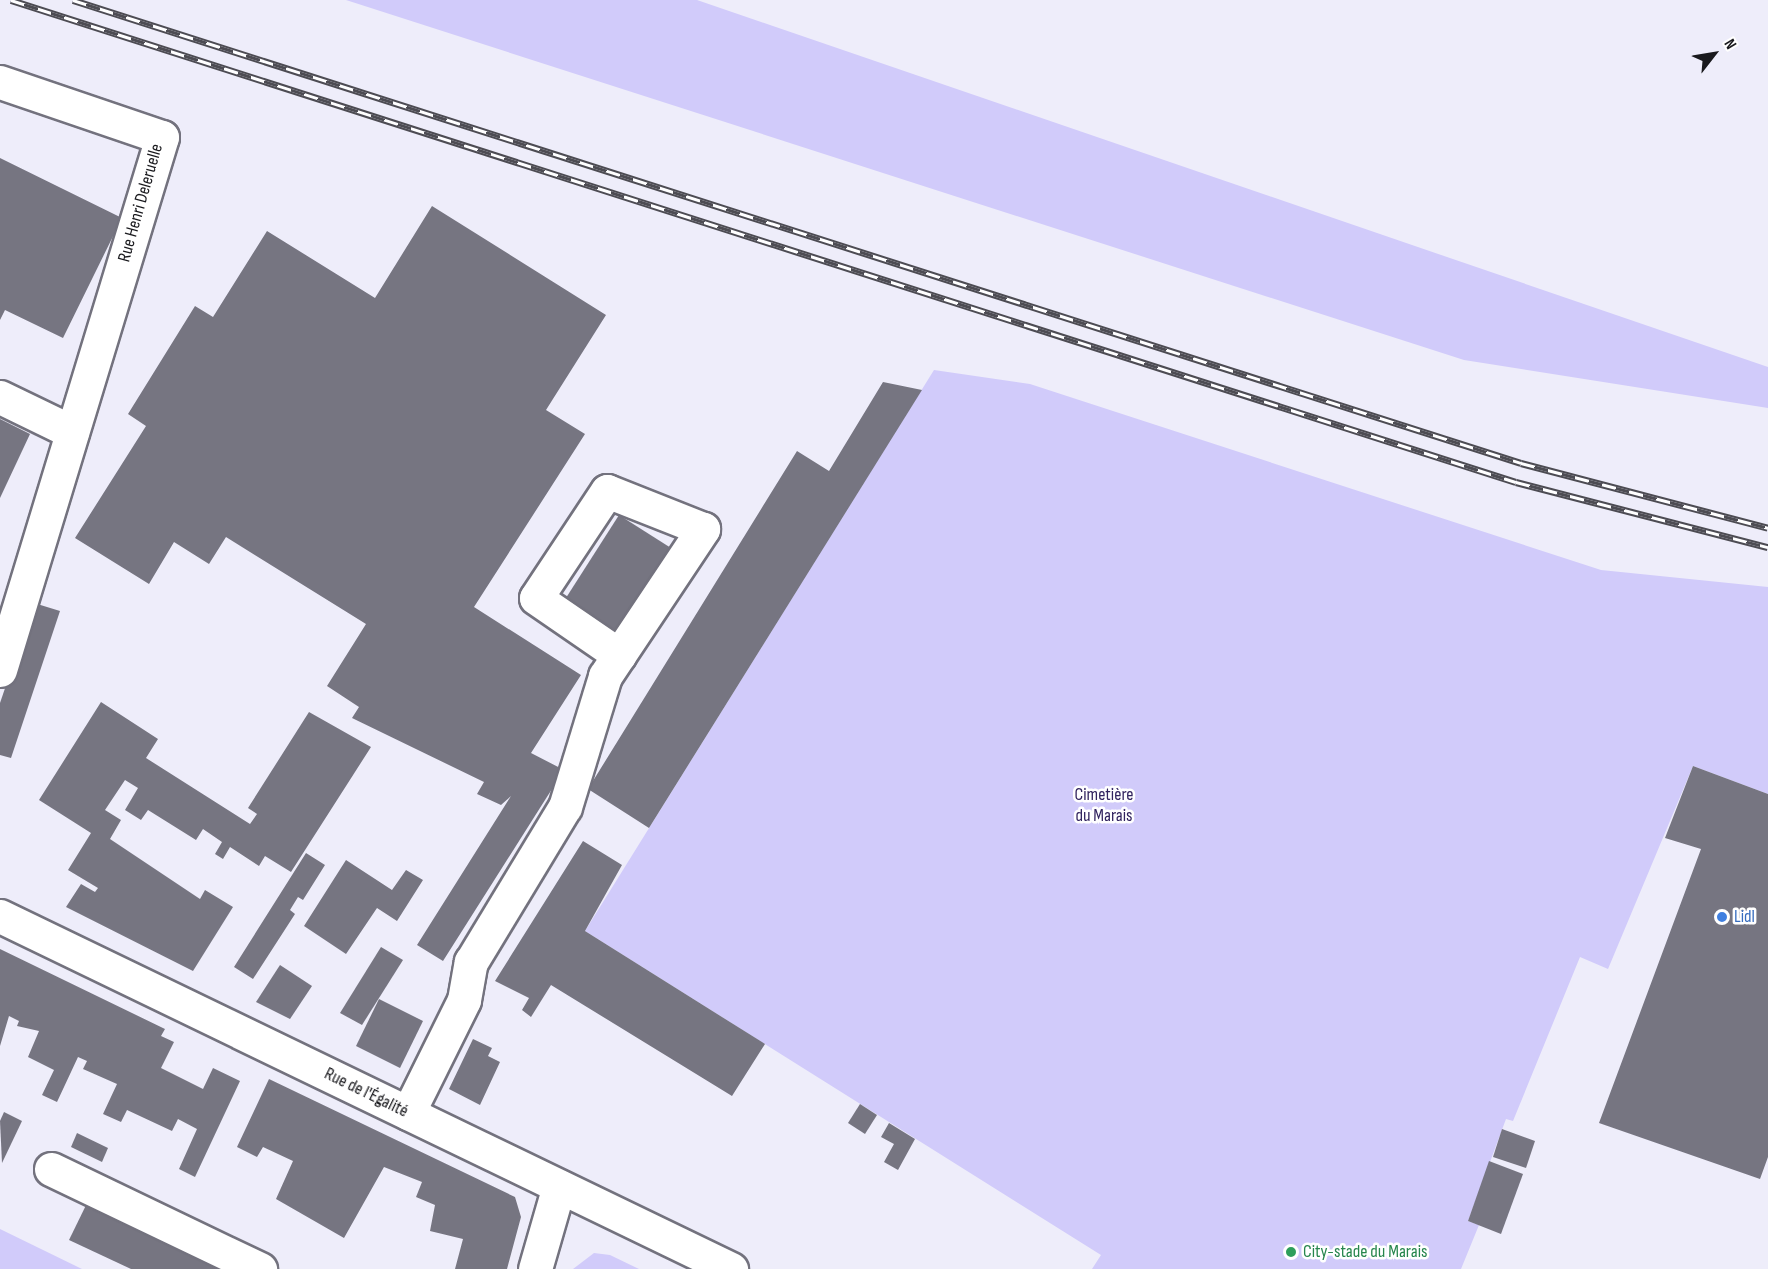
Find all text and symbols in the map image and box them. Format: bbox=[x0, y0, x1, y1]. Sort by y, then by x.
north arrow bbox=[1684, 24, 1744, 84]
text: N bbox=[1720, 36, 1740, 53]
street label: Rue Henri Deleruelle bbox=[114, 141, 168, 265]
park label: Cimetière du Marais bbox=[1074, 785, 1134, 828]
place label: Lidl bbox=[1734, 906, 1755, 928]
marker: Lidl bbox=[1715, 910, 1729, 924]
street label: Rue de l'Égalité bbox=[321, 1063, 411, 1123]
place label: City-stade du Marais bbox=[1303, 1241, 1427, 1263]
marker: City-stade du Marais bbox=[1284, 1245, 1298, 1259]

